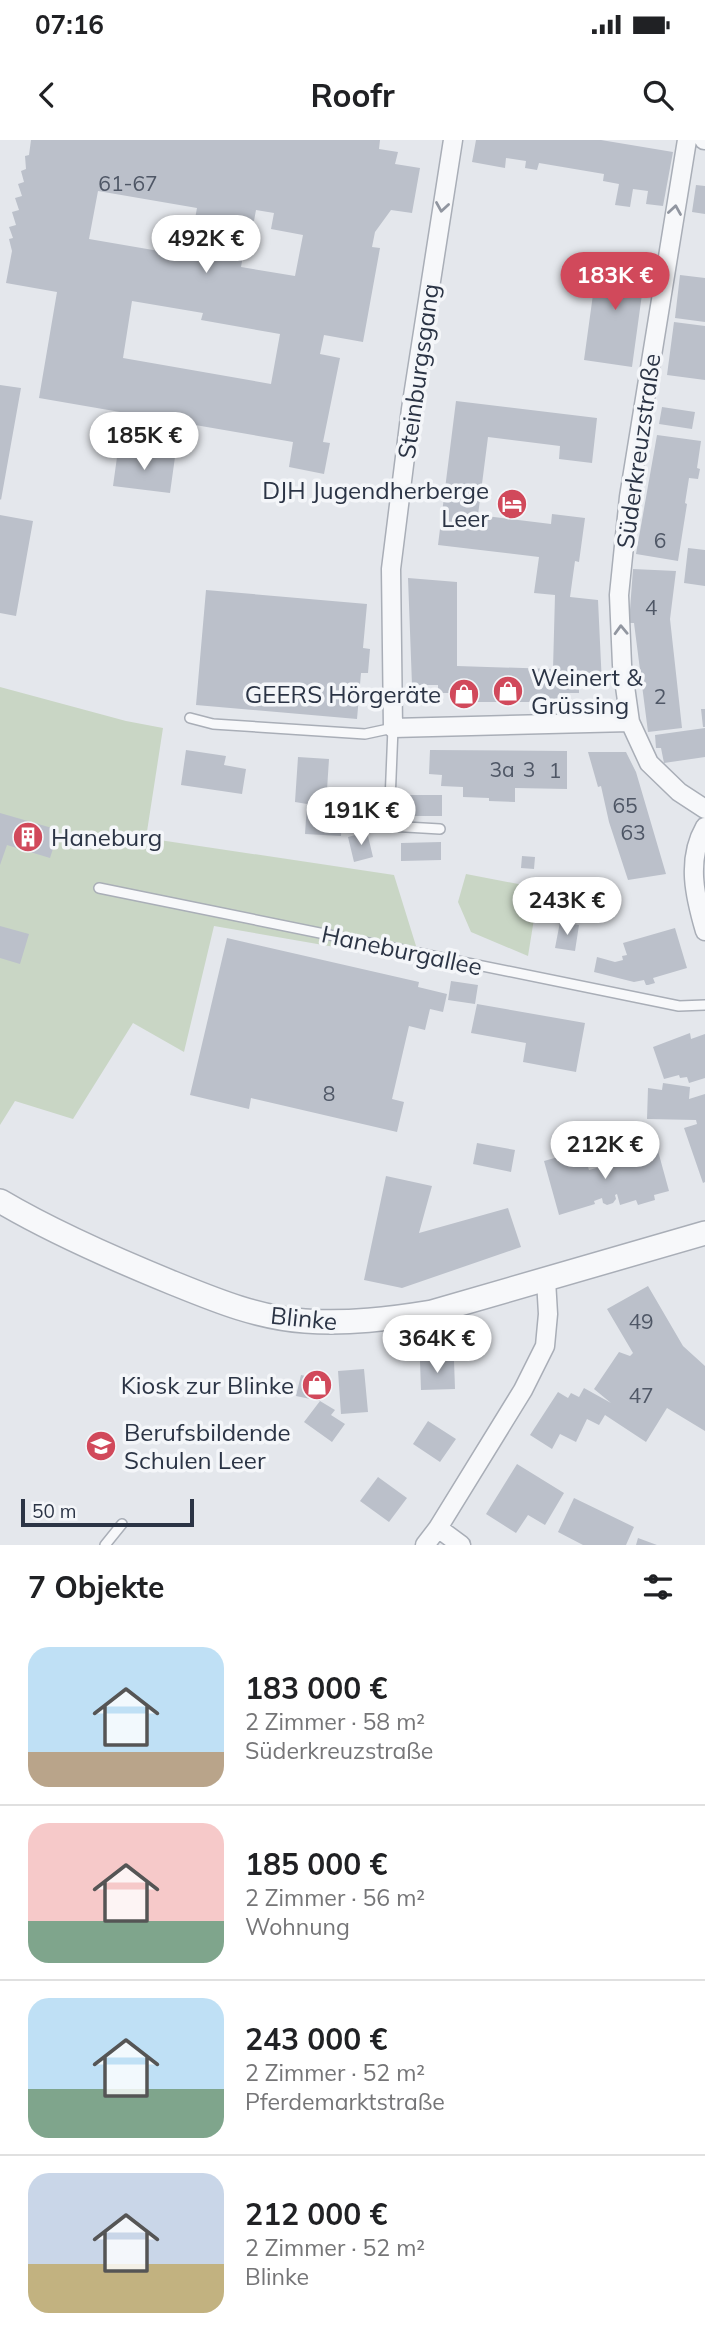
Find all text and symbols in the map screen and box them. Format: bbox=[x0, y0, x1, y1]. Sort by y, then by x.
text: 07:16 bbox=[35, 8, 104, 41]
text: Roofr bbox=[310, 75, 395, 115]
icon: back bbox=[28, 76, 66, 114]
icon: search bbox=[639, 76, 677, 114]
house number: 61-67 bbox=[98, 170, 158, 196]
one-way arrow bbox=[435, 202, 450, 213]
one-way arrow bbox=[667, 204, 682, 216]
pin: 492K € bbox=[149, 216, 263, 275]
text: 492K € bbox=[168, 223, 244, 252]
pin: 183K € bbox=[558, 253, 672, 312]
text: 183K € bbox=[577, 260, 653, 289]
street label: Steinburgsgang bbox=[391, 281, 445, 461]
street label: Süderkreuzstraße bbox=[609, 352, 667, 550]
pin: 185K € bbox=[87, 412, 201, 472]
text: 185K € bbox=[106, 420, 182, 449]
place label: DJH Jugendherberge Leer bbox=[262, 475, 489, 533]
hotel icon: DJH Jugendherberge Leer bbox=[495, 487, 529, 521]
house number: 6 bbox=[654, 527, 666, 553]
house number: 4 bbox=[645, 594, 658, 620]
one-way arrow bbox=[613, 624, 628, 635]
place label: Weinert & Grüssing bbox=[531, 662, 643, 720]
shop icon: Weinert & Grüssing bbox=[491, 674, 525, 708]
shop icon: GEERS Hörgeräte bbox=[447, 677, 481, 711]
place label: GEERS Hörgeräte bbox=[245, 679, 441, 709]
house number: 2 bbox=[654, 683, 666, 709]
house number: 3a bbox=[489, 756, 515, 782]
house number: 3 bbox=[523, 756, 535, 782]
house number: 1 bbox=[549, 757, 561, 783]
pin: 191K € bbox=[304, 788, 418, 847]
house number: 65 bbox=[612, 792, 638, 818]
text: 191K € bbox=[323, 795, 399, 824]
house number: 63 bbox=[620, 819, 646, 845]
building icon: Haneburg bbox=[11, 820, 45, 854]
place label: Haneburg bbox=[51, 822, 162, 852]
pin: 243K € bbox=[510, 878, 624, 937]
text: 243K € bbox=[529, 885, 605, 914]
street label: Haneburgallee bbox=[319, 918, 485, 982]
house number: 8 bbox=[323, 1080, 335, 1106]
pin: 212K € bbox=[548, 1122, 662, 1181]
text: 212K € bbox=[567, 1129, 643, 1158]
street label: Blinke bbox=[269, 1300, 339, 1336]
house number: 49 bbox=[628, 1308, 654, 1334]
pin: 364K € bbox=[380, 1316, 494, 1375]
text: 364K € bbox=[399, 1323, 475, 1352]
shop icon: Kiosk zur Blinke bbox=[300, 1368, 334, 1402]
place label: Kiosk zur Blinke bbox=[121, 1370, 294, 1400]
house number: 47 bbox=[628, 1382, 654, 1408]
place label: Berufsbildende Schulen Leer bbox=[124, 1417, 291, 1475]
school or university icon: Berufsbildende Schulen Leer bbox=[84, 1429, 118, 1463]
scale bar bbox=[21, 1496, 194, 1528]
text: 50 m bbox=[32, 1499, 76, 1523]
text: 7 Objekte bbox=[28, 1568, 164, 1606]
icon: filters bbox=[639, 1568, 677, 1606]
text: 183 000 € bbox=[245, 1669, 387, 1707]
icon: home bbox=[84, 1675, 168, 1759]
text: 2 Zimmer · 58 m² bbox=[245, 1707, 425, 1736]
text: Süderkreuzstraße bbox=[245, 1736, 433, 1765]
text: 185 000 € bbox=[245, 1845, 387, 1883]
icon: home bbox=[84, 1851, 168, 1935]
text: 2 Zimmer · 56 m² bbox=[245, 1883, 425, 1912]
text: Wohnung bbox=[245, 1912, 350, 1941]
text: 243 000 € bbox=[245, 2020, 387, 2058]
icon: home bbox=[84, 2026, 168, 2110]
text: 2 Zimmer · 52 m² bbox=[245, 2058, 425, 2087]
text: Pferdemarktstraße bbox=[245, 2087, 445, 2116]
text: 212 000 € bbox=[245, 2195, 387, 2233]
icon: home bbox=[84, 2201, 168, 2285]
text: 2 Zimmer · 52 m² bbox=[245, 2233, 425, 2262]
text: Blinke bbox=[245, 2262, 309, 2291]

